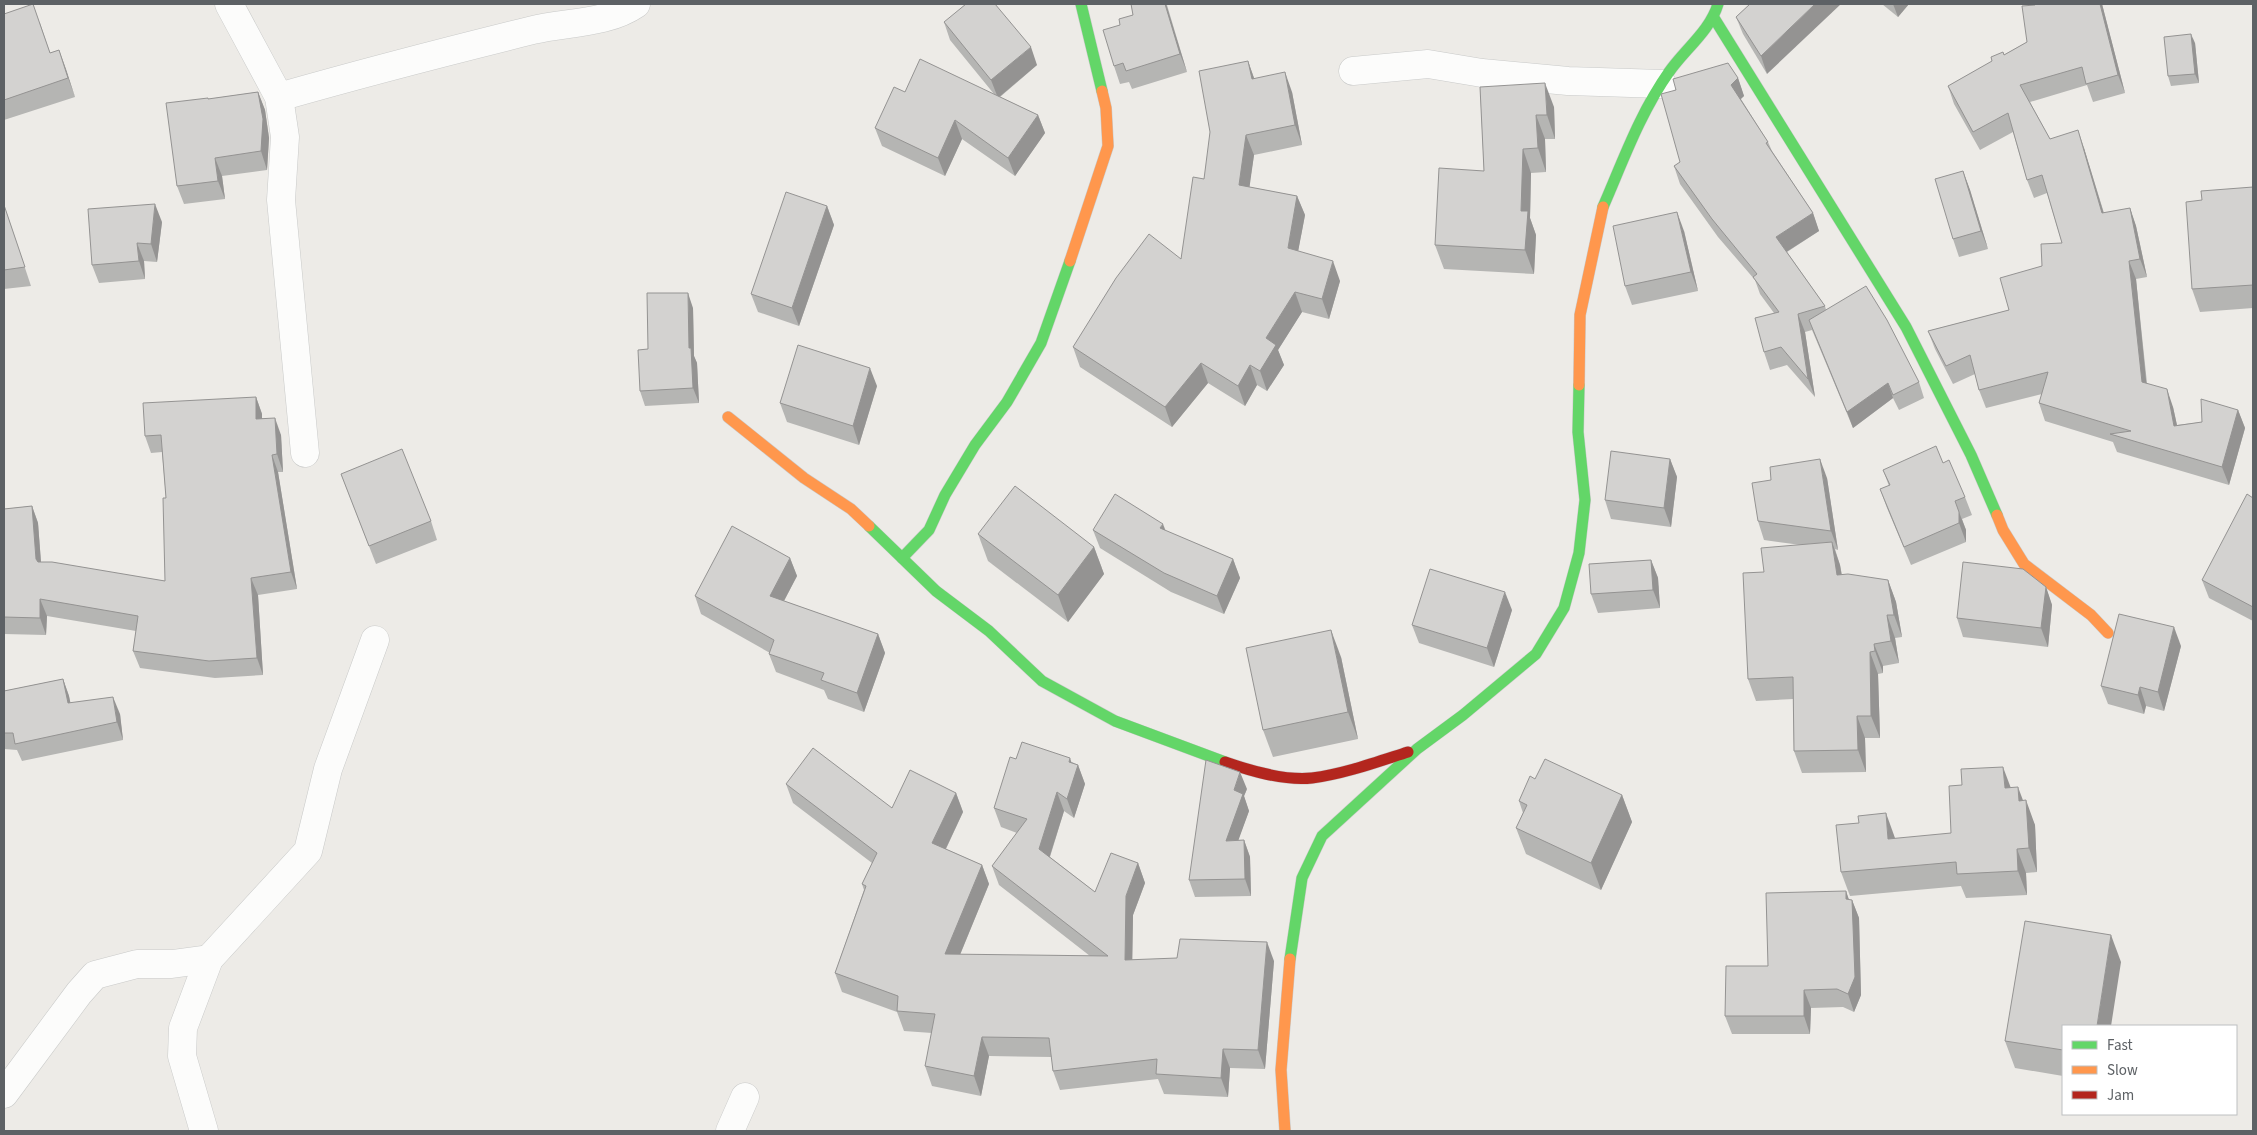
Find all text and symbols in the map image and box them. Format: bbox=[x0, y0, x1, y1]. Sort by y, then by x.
legend bbox=[2062, 1025, 2237, 1115]
text: Fast bbox=[2107, 1035, 2133, 1056]
text: Slow bbox=[2107, 1060, 2138, 1081]
text: Jam bbox=[2107, 1085, 2134, 1106]

